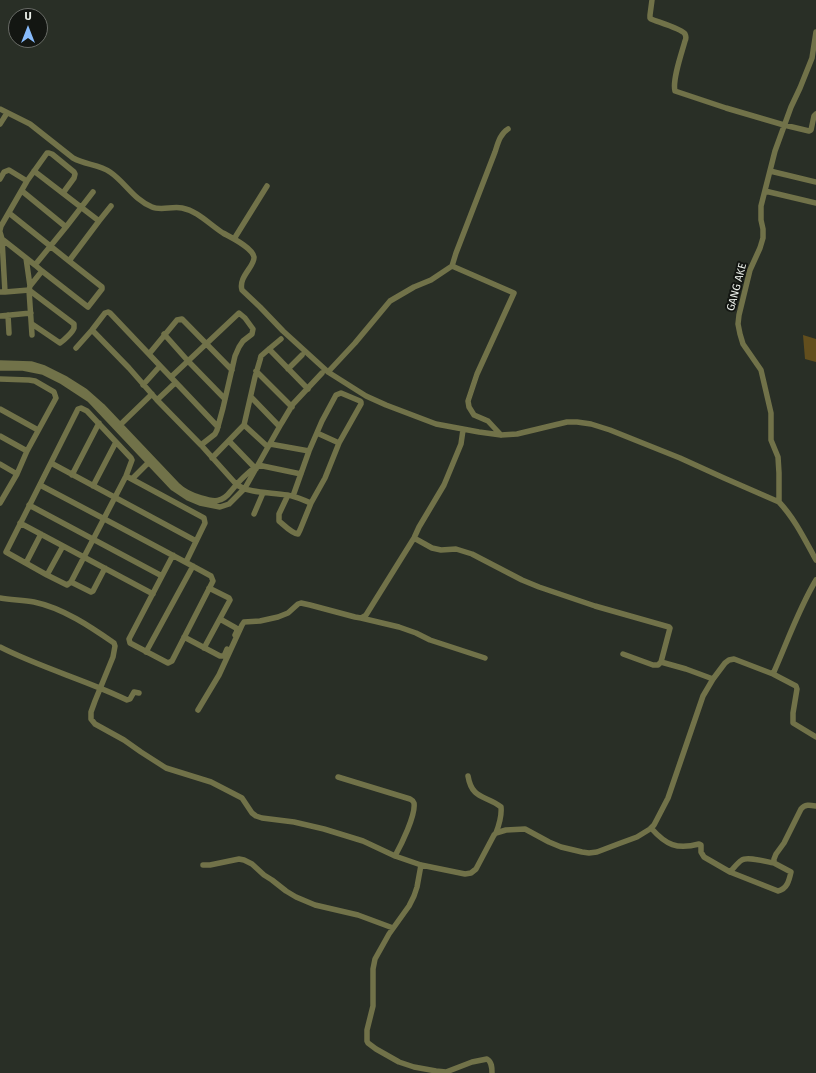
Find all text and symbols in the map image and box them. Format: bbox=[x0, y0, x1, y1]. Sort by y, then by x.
north arrow bbox=[8, 8, 48, 48]
text: U bbox=[24, 10, 32, 23]
street label: GANG AKE bbox=[724, 261, 750, 313]

